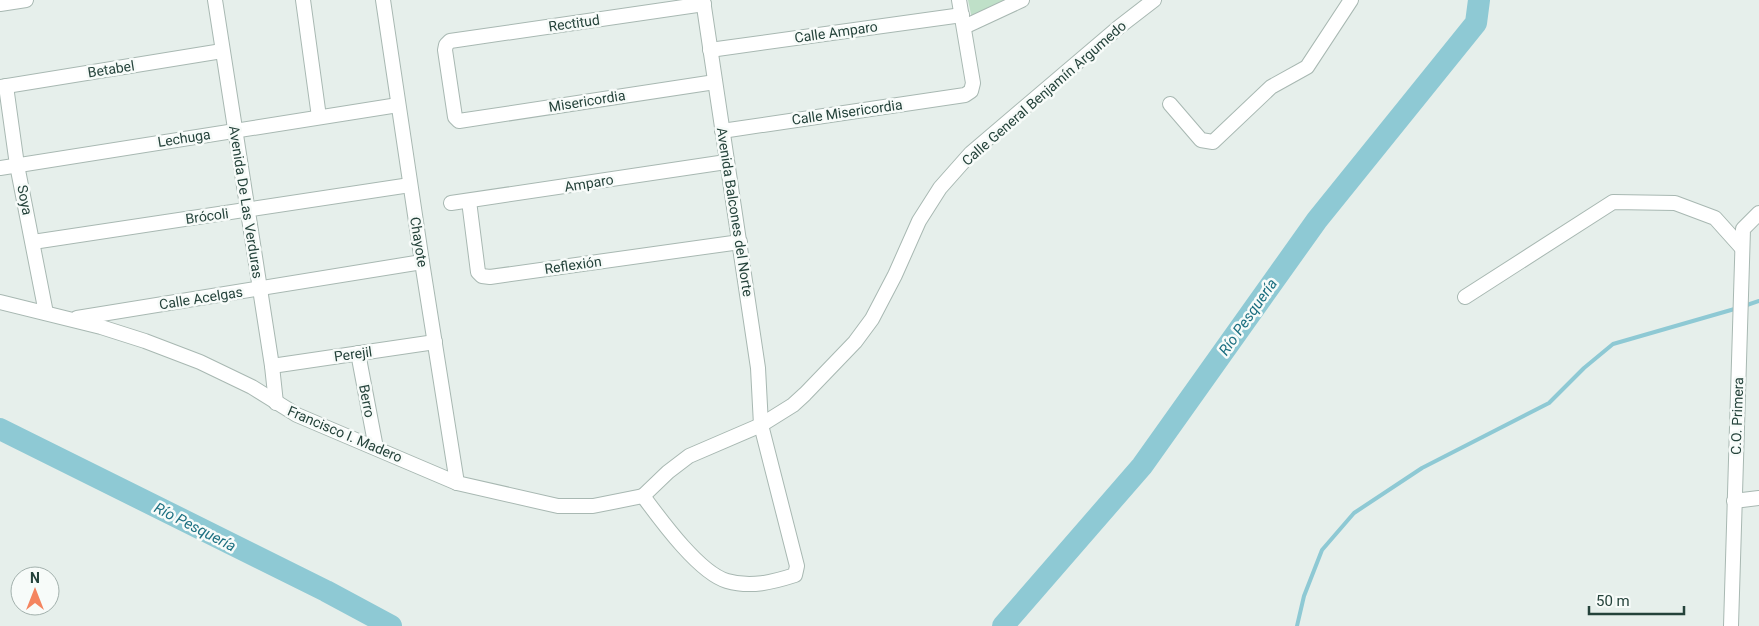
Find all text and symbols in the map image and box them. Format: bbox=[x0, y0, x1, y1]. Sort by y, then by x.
street label: Rectitud bbox=[547, 11, 601, 35]
street label: Calle General Benjamín Argumedo bbox=[959, 17, 1129, 169]
street label: Calle Amparo bbox=[793, 18, 879, 46]
street label: Betabel bbox=[87, 57, 135, 81]
street label: Misericordia bbox=[548, 87, 626, 115]
street label: Calle Misericordia bbox=[791, 96, 903, 128]
street label: Avenida De Las Verduras bbox=[226, 124, 266, 280]
street label: Lechuga bbox=[156, 126, 212, 150]
street label: Avenida Balcones del Norte bbox=[714, 126, 756, 298]
street label: Amparo bbox=[563, 171, 615, 195]
street label: Soya bbox=[14, 184, 36, 216]
street label: Brócoli bbox=[184, 205, 230, 227]
street label: Chayote bbox=[407, 216, 431, 268]
street label: Reflexión bbox=[543, 253, 603, 277]
water label: Río Pesquería bbox=[1215, 275, 1281, 359]
street label: Calle Acelgas bbox=[158, 283, 244, 313]
street label: Perejil bbox=[333, 343, 373, 365]
street label: C.O. Primera bbox=[1728, 377, 1746, 455]
street label: Berro bbox=[356, 383, 378, 419]
street label: Francisco I. Madero bbox=[285, 403, 405, 465]
water label: Río Pesquería bbox=[151, 499, 239, 555]
north arrow bbox=[10, 566, 60, 616]
text: N bbox=[30, 570, 40, 586]
scale bar bbox=[1589, 584, 1684, 616]
text: 50 m bbox=[1596, 592, 1630, 610]

